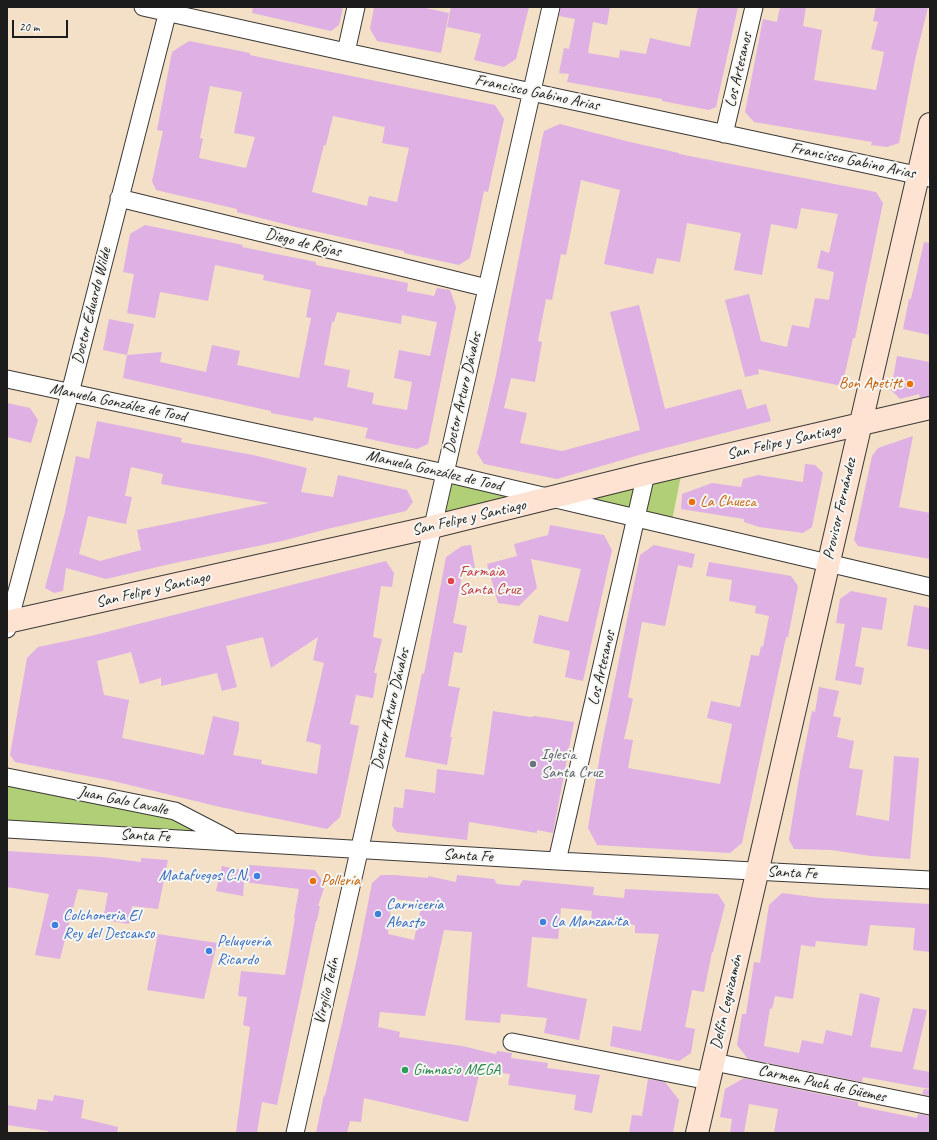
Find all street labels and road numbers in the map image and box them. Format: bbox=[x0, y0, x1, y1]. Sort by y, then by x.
street label: Los Artesanos bbox=[721, 31, 757, 109]
street label: Francisco Gabino Arias bbox=[473, 70, 601, 116]
street label: Francisco Gabino Arias bbox=[789, 138, 917, 184]
street label: Diego de Rojas bbox=[263, 224, 343, 262]
street label: Doctor Eduardo Wilde bbox=[68, 246, 116, 366]
street label: Doctor Arturo Dávalos bbox=[440, 331, 486, 455]
street label: Manuela González de Tood bbox=[48, 379, 188, 427]
street label: San Felipe y Santiago bbox=[725, 420, 843, 464]
street label: Manuela González de Tood bbox=[364, 446, 504, 496]
street label: Provisor Fernández bbox=[819, 456, 861, 562]
street label: San Felipe y Santiago bbox=[410, 496, 528, 540]
street label: San Felipe y Santiago bbox=[94, 568, 212, 612]
street label: Los Artesanos bbox=[584, 629, 620, 707]
street label: Doctor Arturo Dávalos bbox=[368, 647, 414, 771]
street label: Juan Galo Lavalle bbox=[77, 782, 169, 820]
street label: Santa Fe bbox=[120, 825, 170, 847]
street label: Santa Fe bbox=[443, 845, 493, 867]
street label: Santa Fe bbox=[767, 862, 817, 884]
street label: Delfín Leguizamón bbox=[707, 953, 747, 1051]
street label: Virgilio Tedín bbox=[310, 956, 344, 1026]
street label: Carmen Puch de Güemes bbox=[756, 1061, 888, 1107]

